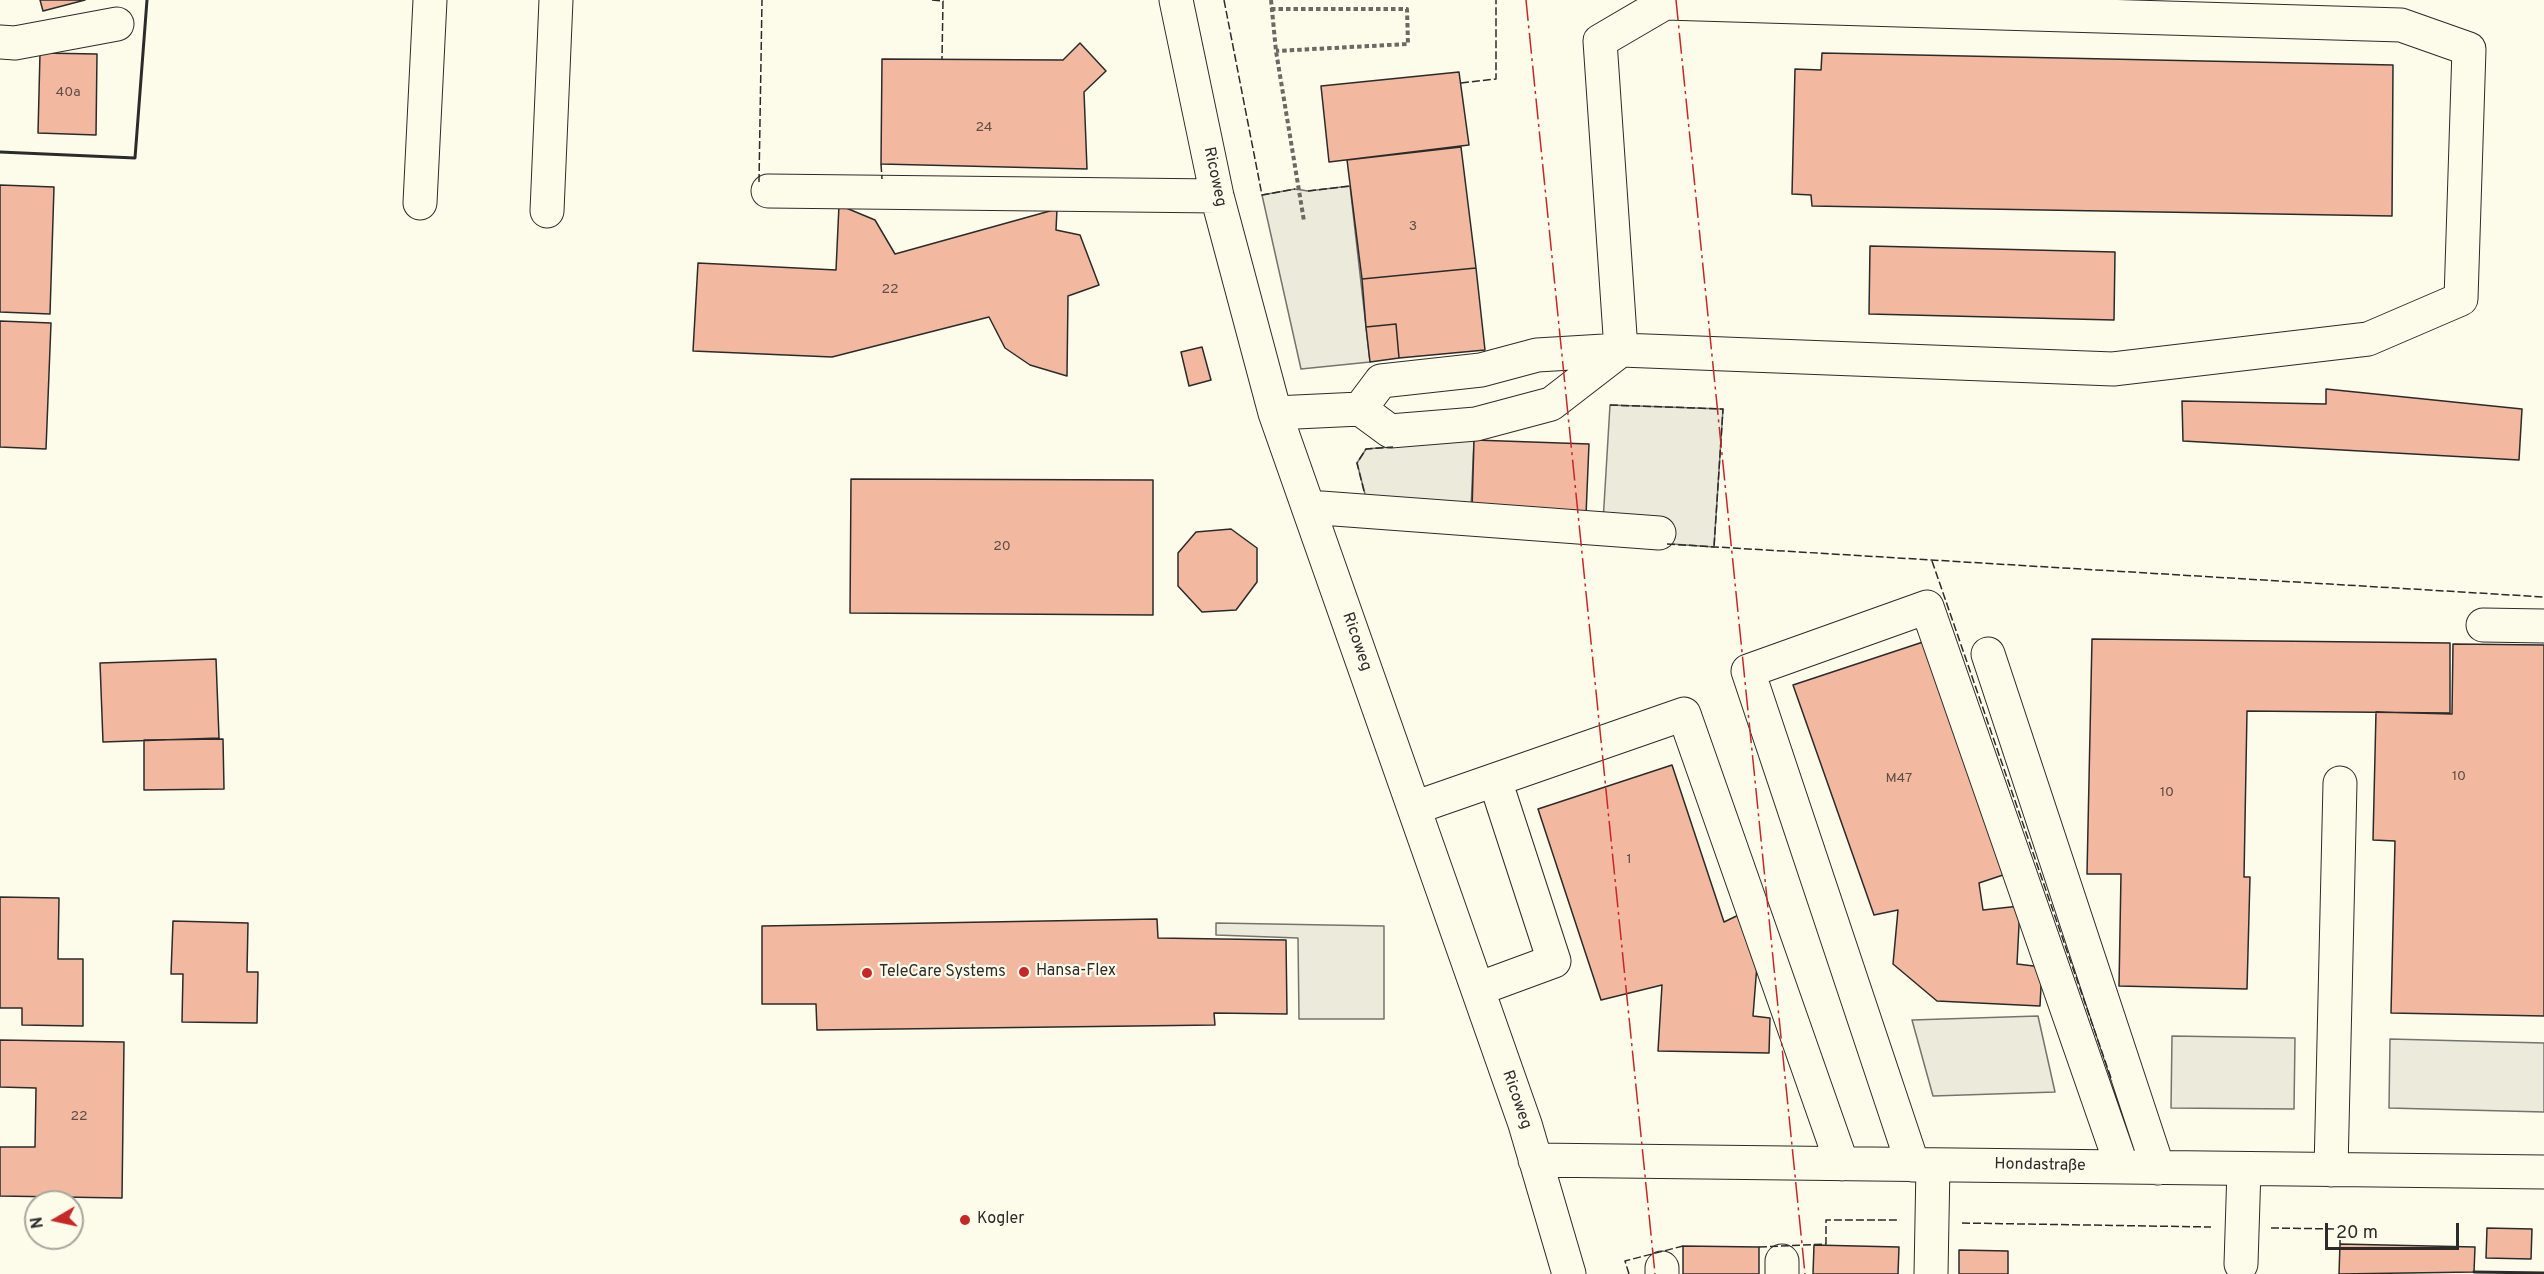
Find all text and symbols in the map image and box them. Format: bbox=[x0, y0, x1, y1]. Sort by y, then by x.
house number: 40a bbox=[55, 85, 81, 101]
house number: 24 bbox=[975, 120, 993, 136]
street label: Ricoweg bbox=[1198, 145, 1230, 209]
house number: 3 bbox=[1409, 219, 1417, 235]
house number: 22 bbox=[881, 282, 899, 298]
house number: 20 bbox=[993, 539, 1011, 555]
street label: Ricoweg bbox=[1337, 610, 1375, 674]
house number: 10 bbox=[2452, 769, 2466, 785]
house number: M47 bbox=[1886, 771, 1912, 787]
house number: 10 bbox=[2160, 785, 2174, 801]
house number: 1 bbox=[1626, 852, 1632, 868]
place label: Hansa-Flex bbox=[1036, 962, 1116, 982]
place label: TeleCare Systems bbox=[879, 963, 1006, 983]
marker: Hansa-Flex bbox=[1017, 965, 1031, 979]
marker: TeleCare Systems bbox=[860, 966, 874, 980]
street label: Ricoweg bbox=[1497, 1068, 1535, 1132]
house number: 22 bbox=[70, 1109, 88, 1125]
street label: Hondastraße bbox=[1994, 1156, 2086, 1176]
north arrow bbox=[24, 1190, 84, 1250]
place label: Kogler bbox=[977, 1210, 1025, 1230]
scale bar bbox=[2328, 1211, 2462, 1249]
marker: Kogler bbox=[958, 1213, 972, 1227]
text: N bbox=[27, 1215, 49, 1230]
text: 20 m bbox=[2336, 1222, 2378, 1245]

